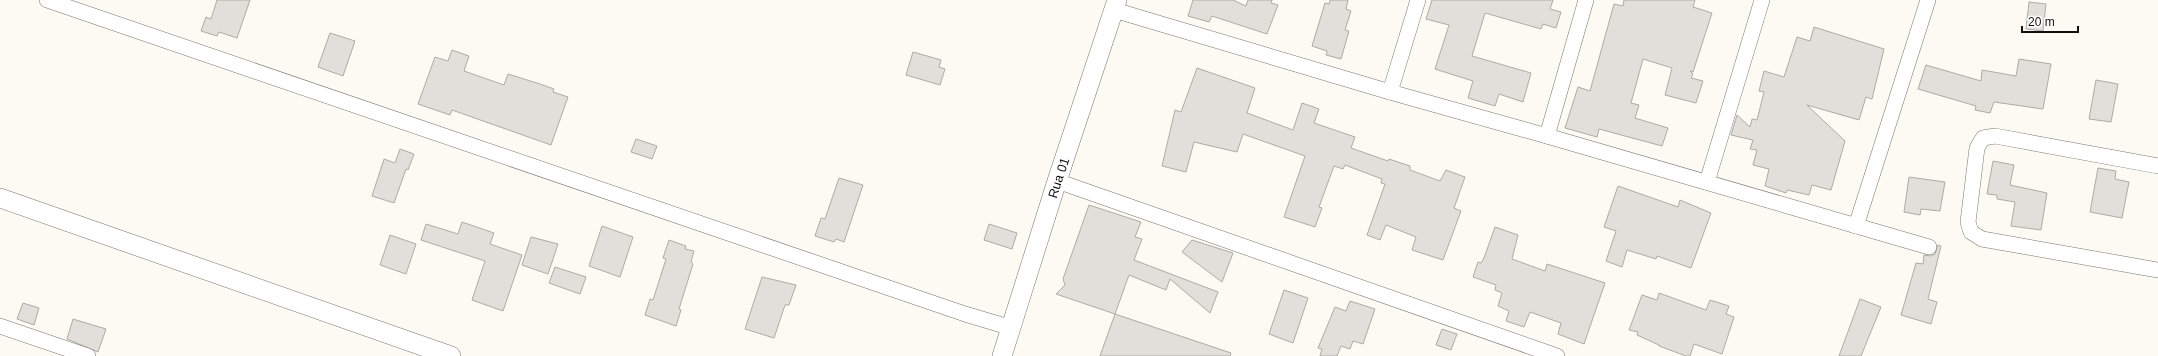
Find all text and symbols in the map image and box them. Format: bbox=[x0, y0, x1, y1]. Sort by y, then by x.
scale bar bbox=[2022, 8, 2078, 34]
text: 20 m bbox=[2028, 15, 2055, 29]
street label: Rua 01 bbox=[1045, 156, 1072, 200]

